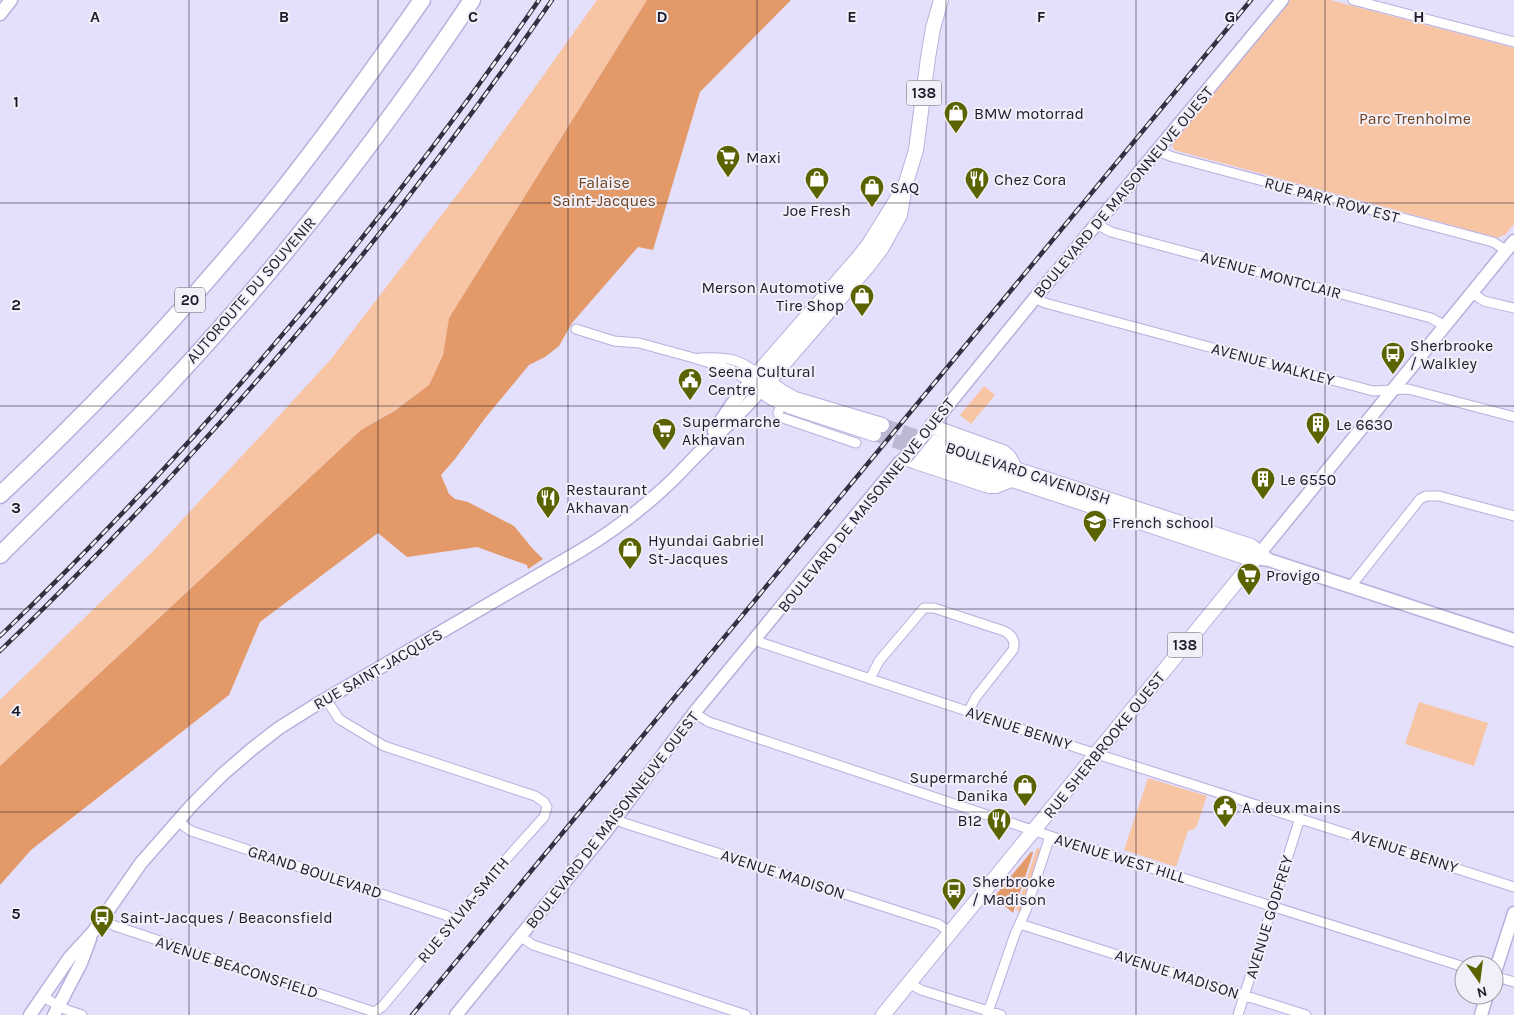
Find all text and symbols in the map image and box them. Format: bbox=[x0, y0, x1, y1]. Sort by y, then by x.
text: A bbox=[90, 7, 100, 26]
text: B bbox=[279, 7, 289, 26]
text: C bbox=[468, 7, 478, 26]
text: D bbox=[657, 7, 668, 26]
text: E bbox=[847, 7, 857, 26]
text: F bbox=[1037, 7, 1046, 26]
text: G bbox=[1225, 7, 1235, 26]
text: H bbox=[1413, 7, 1425, 26]
road number: 138 bbox=[906, 80, 942, 106]
street label: BOULEVARD DE MAISONNEUVE OUEST bbox=[1029, 82, 1217, 302]
text: 1 bbox=[13, 92, 19, 111]
shop icon: BMW motorrad bbox=[943, 100, 969, 134]
place label: BMW motorrad bbox=[974, 104, 1084, 123]
park label: Parc Trenholme bbox=[1359, 109, 1471, 128]
supermarket icon: Maxi bbox=[715, 144, 741, 178]
place label: Maxi bbox=[746, 148, 781, 167]
shop icon: Joe Fresh bbox=[804, 166, 830, 200]
restaurant icon: Chez Cora bbox=[964, 166, 990, 200]
place label: Chez Cora bbox=[994, 170, 1066, 189]
park label: Falaise Saint-Jacques bbox=[552, 173, 656, 210]
street label: RUE PARK ROW EST bbox=[1263, 173, 1401, 227]
shop icon: SAQ bbox=[859, 174, 885, 208]
place label: SAQ bbox=[890, 178, 919, 197]
place label: Joe Fresh bbox=[783, 201, 851, 220]
street label: AUTOROUTE DU SOUVENIR bbox=[182, 213, 320, 367]
street label: AVENUE MONTCLAIR bbox=[1199, 247, 1343, 303]
place label: Merson Automotive Tire Shop bbox=[701, 278, 844, 315]
shop icon: Merson Automotive Tire Shop bbox=[849, 283, 875, 317]
road number: 20 bbox=[175, 288, 205, 312]
text: 2 bbox=[11, 295, 21, 314]
place label: Sherbrooke / Walkley bbox=[1410, 336, 1493, 373]
street label: AVENUE WALKLEY bbox=[1210, 338, 1337, 390]
bus stop icon: Sherbrooke / Walkley bbox=[1380, 341, 1406, 375]
place label: Seena Cultural Centre bbox=[708, 362, 815, 399]
public building icon: Seena Cultural Centre bbox=[677, 367, 703, 401]
street label: BOULEVARD DE MAISONNEUVE OUEST bbox=[774, 394, 958, 616]
building icon: Le 6630 bbox=[1305, 411, 1331, 445]
place label: Supermarche Akhavan bbox=[682, 412, 780, 449]
place label: Le 6630 bbox=[1336, 415, 1393, 434]
supermarket icon: Supermarche Akhavan bbox=[651, 417, 677, 451]
street label: BOULEVARD CAVENDISH bbox=[943, 437, 1113, 509]
building icon: Le 6550 bbox=[1250, 466, 1276, 500]
place label: Le 6550 bbox=[1280, 470, 1336, 489]
place label: Restaurant Akhavan bbox=[566, 480, 647, 517]
restaurant icon: Restaurant Akhavan bbox=[535, 485, 561, 519]
text: 3 bbox=[11, 498, 21, 517]
school or university icon: French school bbox=[1082, 509, 1108, 543]
place label: French school bbox=[1112, 513, 1214, 532]
place label: Hyundai Gabriel St-Jacques bbox=[648, 531, 764, 568]
shop icon: Hyundai Gabriel St-Jacques bbox=[617, 536, 643, 570]
supermarket icon: Provigo bbox=[1236, 562, 1262, 596]
place label: Provigo bbox=[1266, 566, 1320, 585]
street label: RUE SAINT-JACQUES bbox=[310, 624, 446, 714]
road number: 138 bbox=[1168, 632, 1202, 658]
street label: RUE SHERBROOKE OUEST bbox=[1039, 668, 1169, 822]
text: 4 bbox=[11, 701, 21, 720]
street label: AVENUE BENNY bbox=[964, 702, 1075, 754]
street label: BOULEVARD DE MAISONNEUVE OUEST bbox=[521, 708, 703, 932]
place label: Supermarché Danika bbox=[910, 768, 1008, 805]
shop icon: Supermarché Danika bbox=[1012, 773, 1038, 807]
public building icon: A deux mains bbox=[1212, 794, 1238, 828]
place label: A deux mains bbox=[1242, 798, 1341, 817]
restaurant icon: B12 bbox=[986, 807, 1012, 841]
place label: B12 bbox=[957, 811, 982, 830]
street label: AVENUE BENNY bbox=[1350, 825, 1461, 877]
street label: AVENUE WEST HILL bbox=[1052, 829, 1188, 887]
street label: GRAND BOULEVARD bbox=[246, 841, 384, 903]
street label: AVENUE MADISON bbox=[718, 845, 848, 903]
street label: RUE SYLVIA-SMITH bbox=[413, 853, 513, 967]
street label: AVENUE GODFREY bbox=[1241, 853, 1297, 981]
place label: Sherbrooke / Madison bbox=[972, 872, 1055, 909]
bus stop icon: Sherbrooke / Madison bbox=[941, 877, 967, 911]
text: 5 bbox=[11, 904, 21, 923]
bus stop icon: Saint-Jacques / Beaconsfield bbox=[89, 904, 115, 938]
place label: Saint-Jacques / Beaconsfield bbox=[120, 908, 333, 927]
street label: AVENUE BEACONSFIELD bbox=[153, 932, 321, 1002]
street label: AVENUE MADISON bbox=[1112, 945, 1242, 1003]
north arrow bbox=[1454, 955, 1504, 1005]
text: N bbox=[1475, 983, 1489, 1002]

